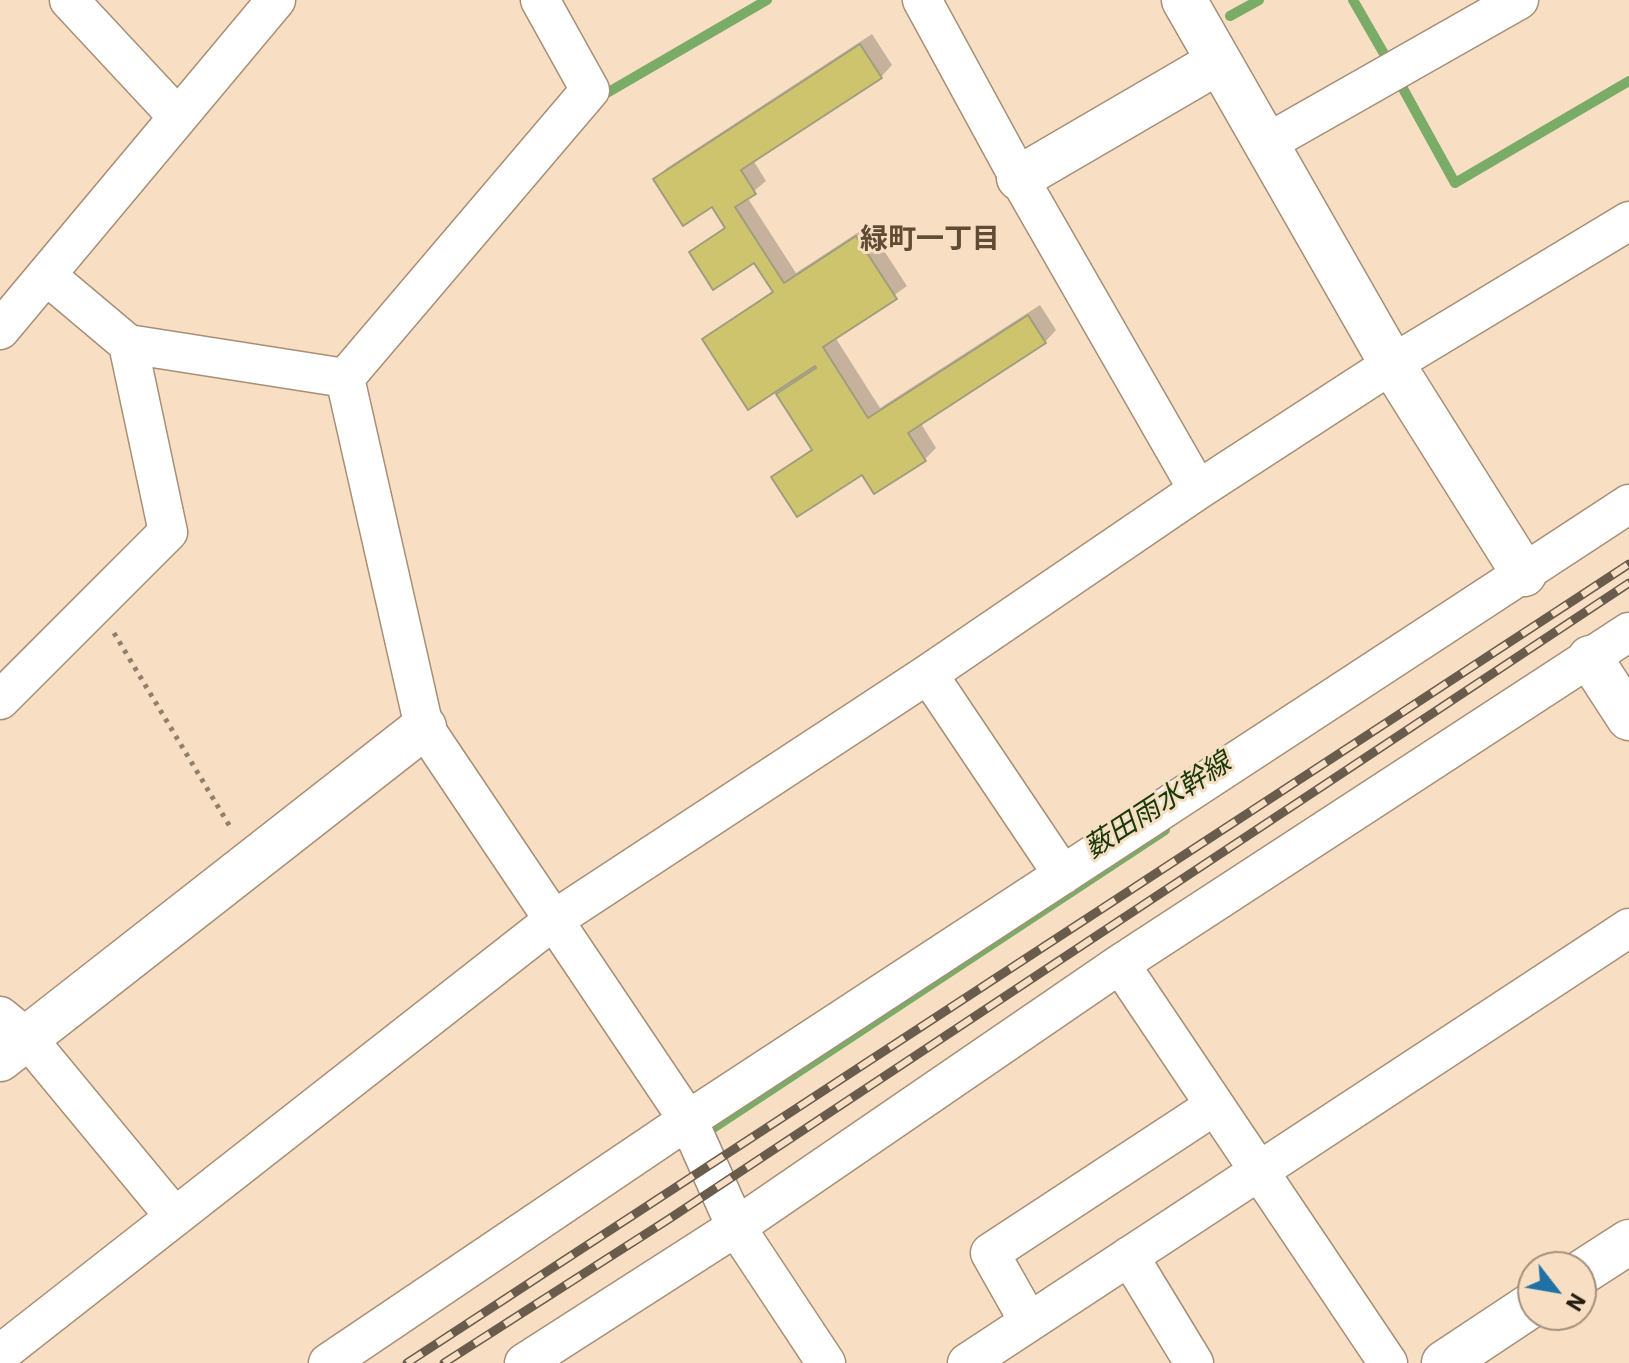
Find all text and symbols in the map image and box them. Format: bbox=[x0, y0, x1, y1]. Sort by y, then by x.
district label: 緑町一丁目 bbox=[860, 223, 1000, 257]
water label: 薮田雨水幹線 bbox=[1078, 746, 1238, 866]
north arrow bbox=[1517, 1251, 1597, 1331]
text: N bbox=[1560, 1288, 1593, 1317]

